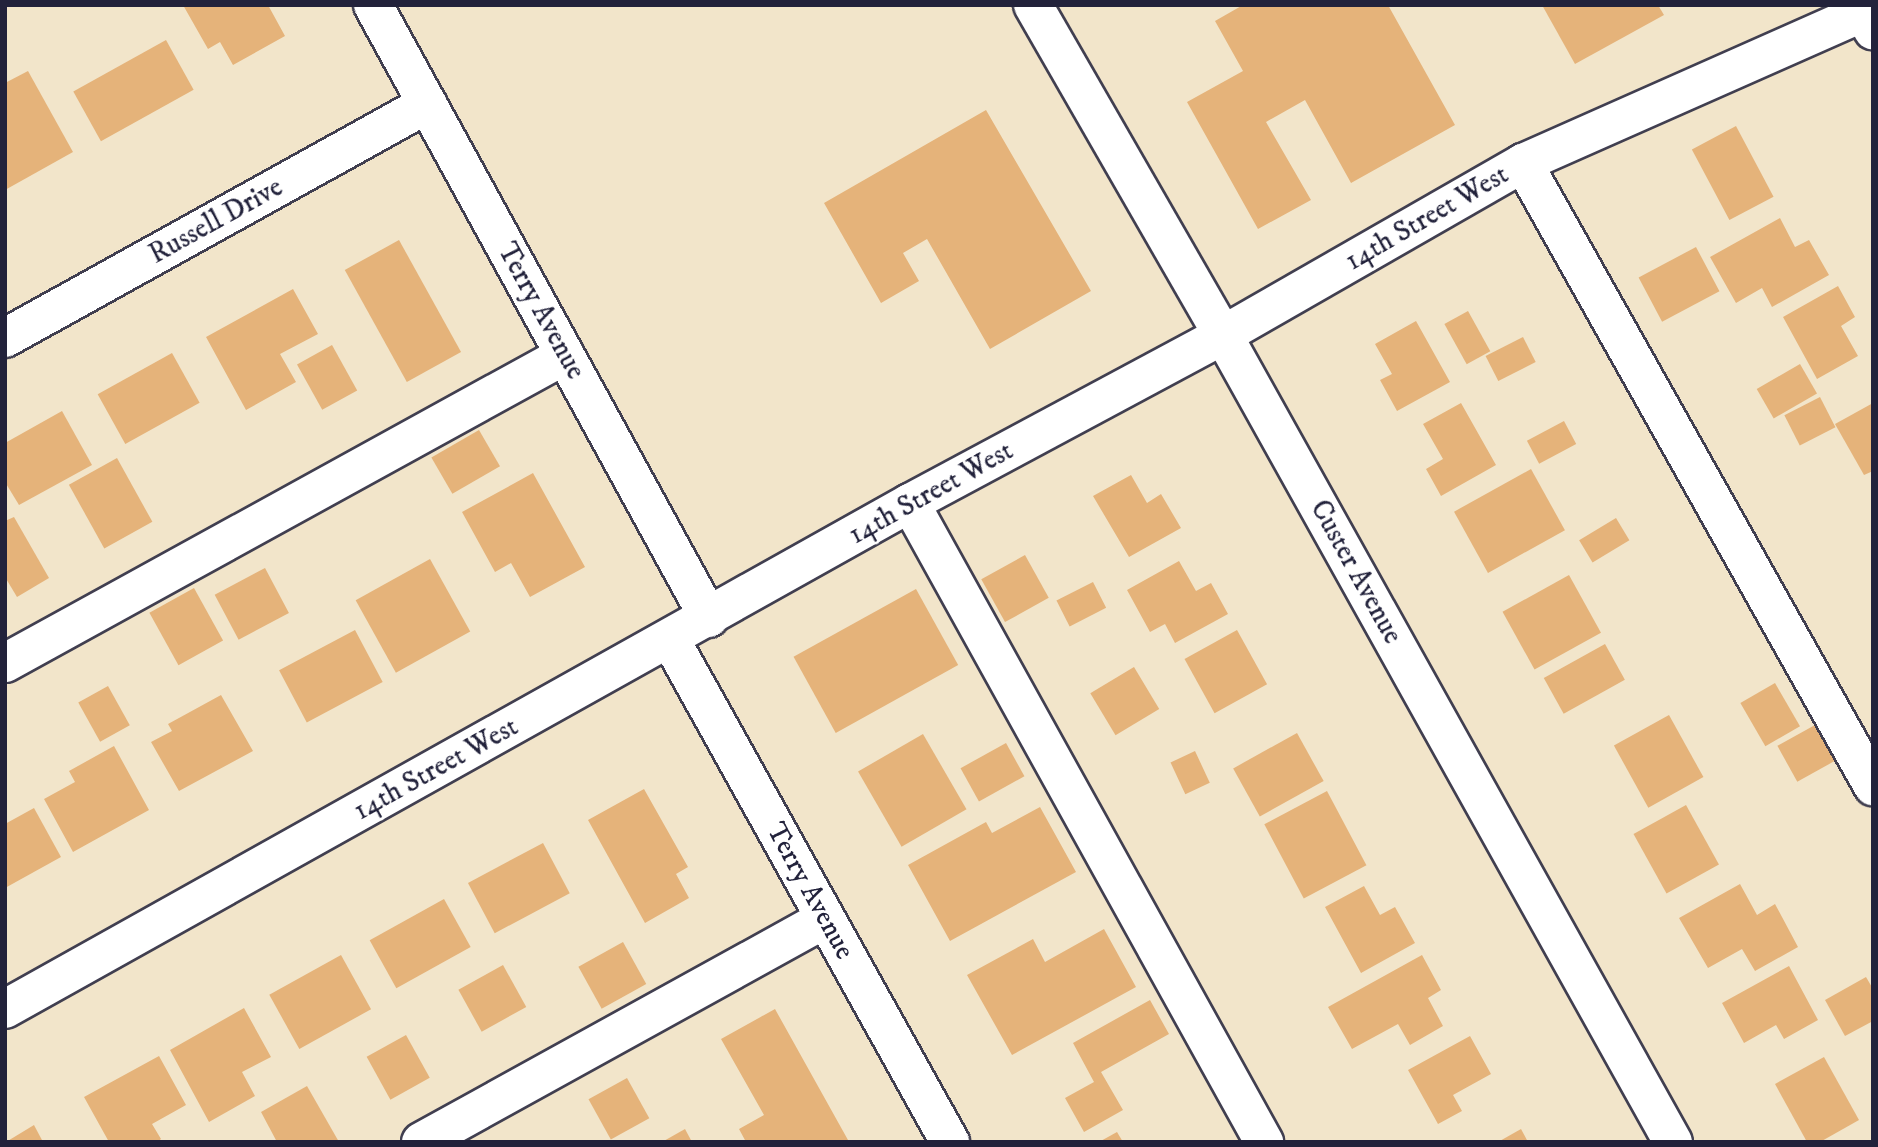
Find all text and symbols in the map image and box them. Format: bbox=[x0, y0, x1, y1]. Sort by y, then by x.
street label: 14th Street West bbox=[1340, 158, 1514, 278]
street label: Russell Drive bbox=[143, 171, 289, 271]
street label: Terry Avenue bbox=[490, 237, 592, 385]
street label: 14th Street West bbox=[843, 434, 1019, 552]
street label: Custer Avenue bbox=[1303, 494, 1409, 650]
street label: 14th Street West bbox=[348, 710, 524, 828]
street label: Terry Avenue bbox=[759, 817, 861, 965]

